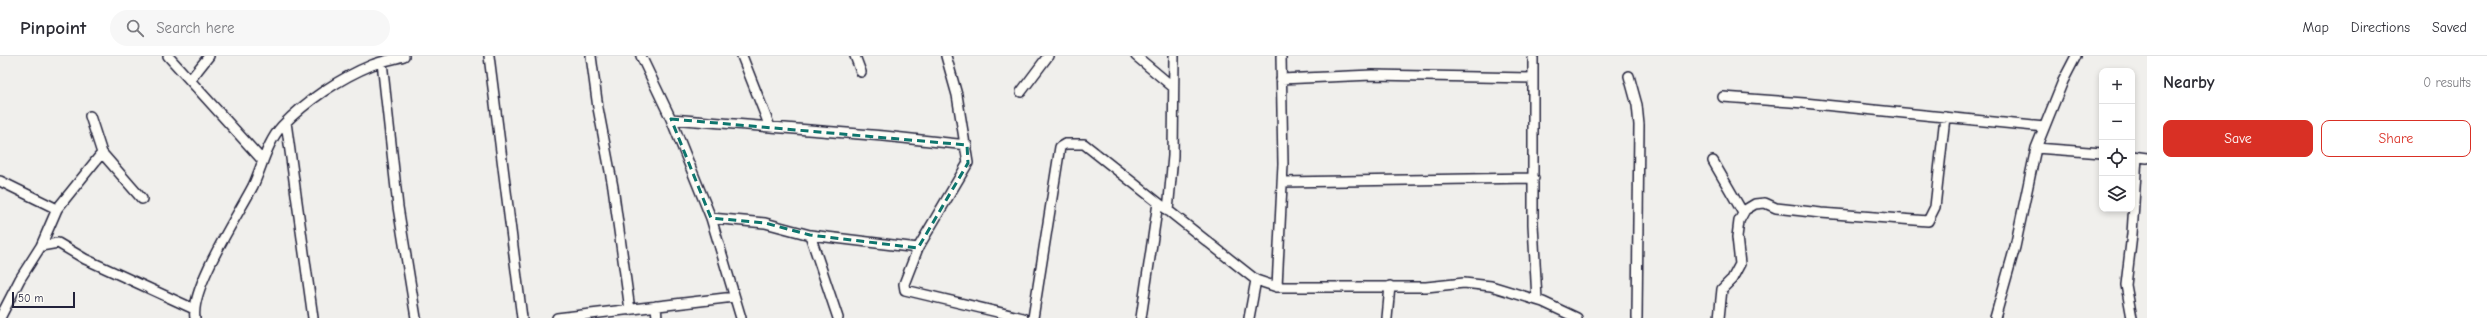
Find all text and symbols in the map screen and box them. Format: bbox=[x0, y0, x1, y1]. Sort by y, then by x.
search box bbox=[110, 10, 390, 46]
text: Pinpoint bbox=[20, 17, 86, 39]
icon: search bbox=[124, 17, 146, 39]
text: Search here bbox=[156, 19, 234, 37]
text: Map bbox=[2302, 19, 2329, 36]
text: Directions bbox=[2351, 19, 2410, 36]
text: Saved bbox=[2432, 19, 2467, 36]
map controls bbox=[2099, 68, 2135, 212]
button: + bbox=[2099, 68, 2135, 104]
text: Nearby bbox=[2163, 73, 2214, 92]
text: 0 results bbox=[2423, 75, 2471, 90]
button: − bbox=[2099, 104, 2135, 140]
button: Save bbox=[2163, 120, 2313, 157]
button: Share bbox=[2321, 120, 2471, 157]
button: locate bbox=[2099, 140, 2135, 176]
button: layers bbox=[2099, 176, 2135, 212]
scale bar bbox=[12, 290, 75, 309]
text: 50 m bbox=[18, 292, 43, 305]

